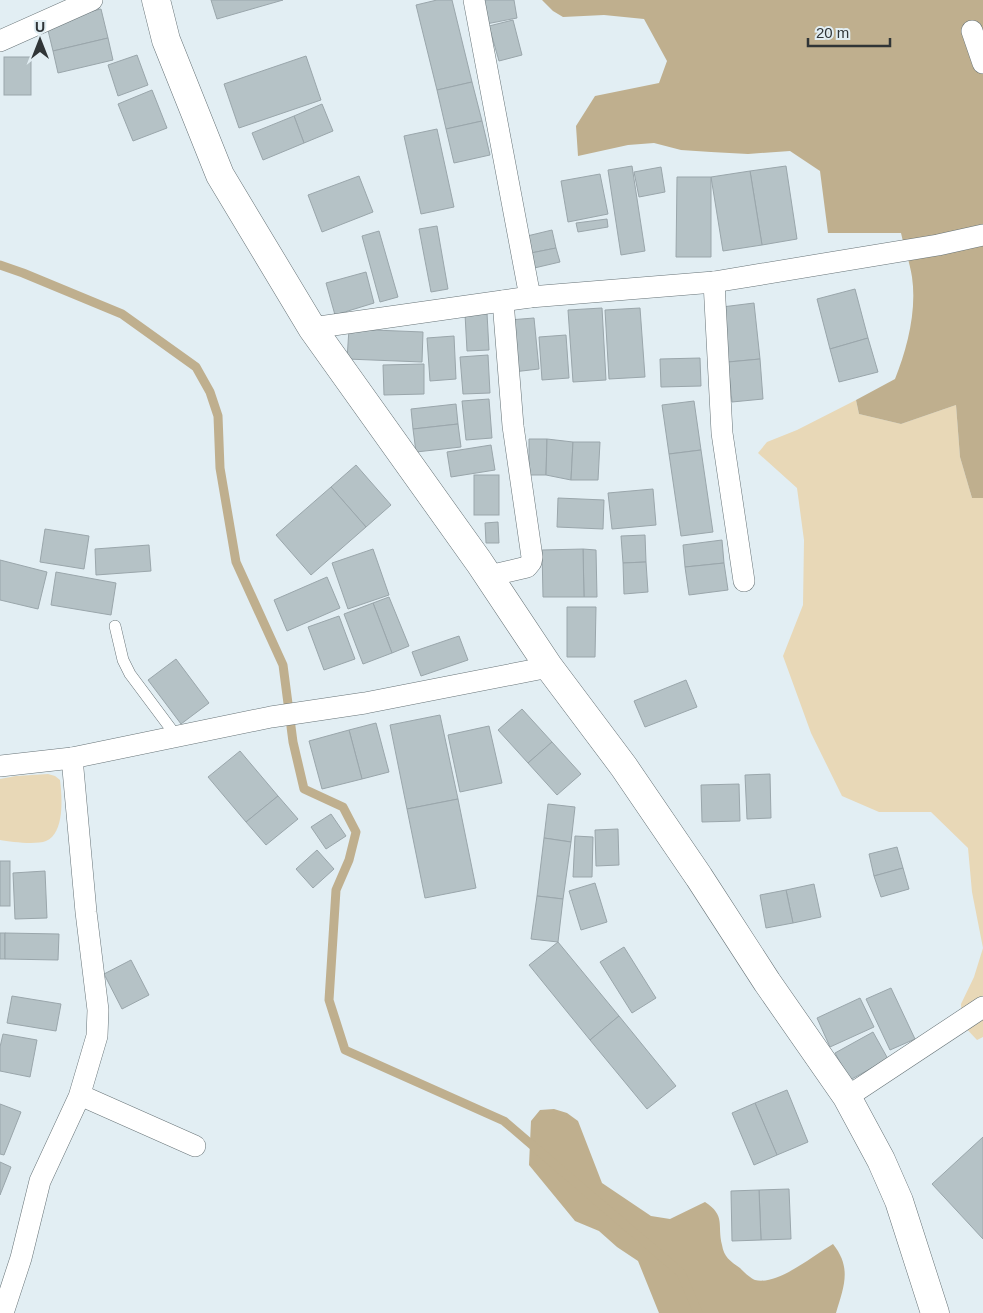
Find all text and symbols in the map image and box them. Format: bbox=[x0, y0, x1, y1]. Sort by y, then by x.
north arrow bbox=[15, 15, 65, 65]
scale bar bbox=[808, 15, 890, 47]
text: U bbox=[35, 19, 45, 35]
text: 20 m bbox=[816, 24, 849, 41]

